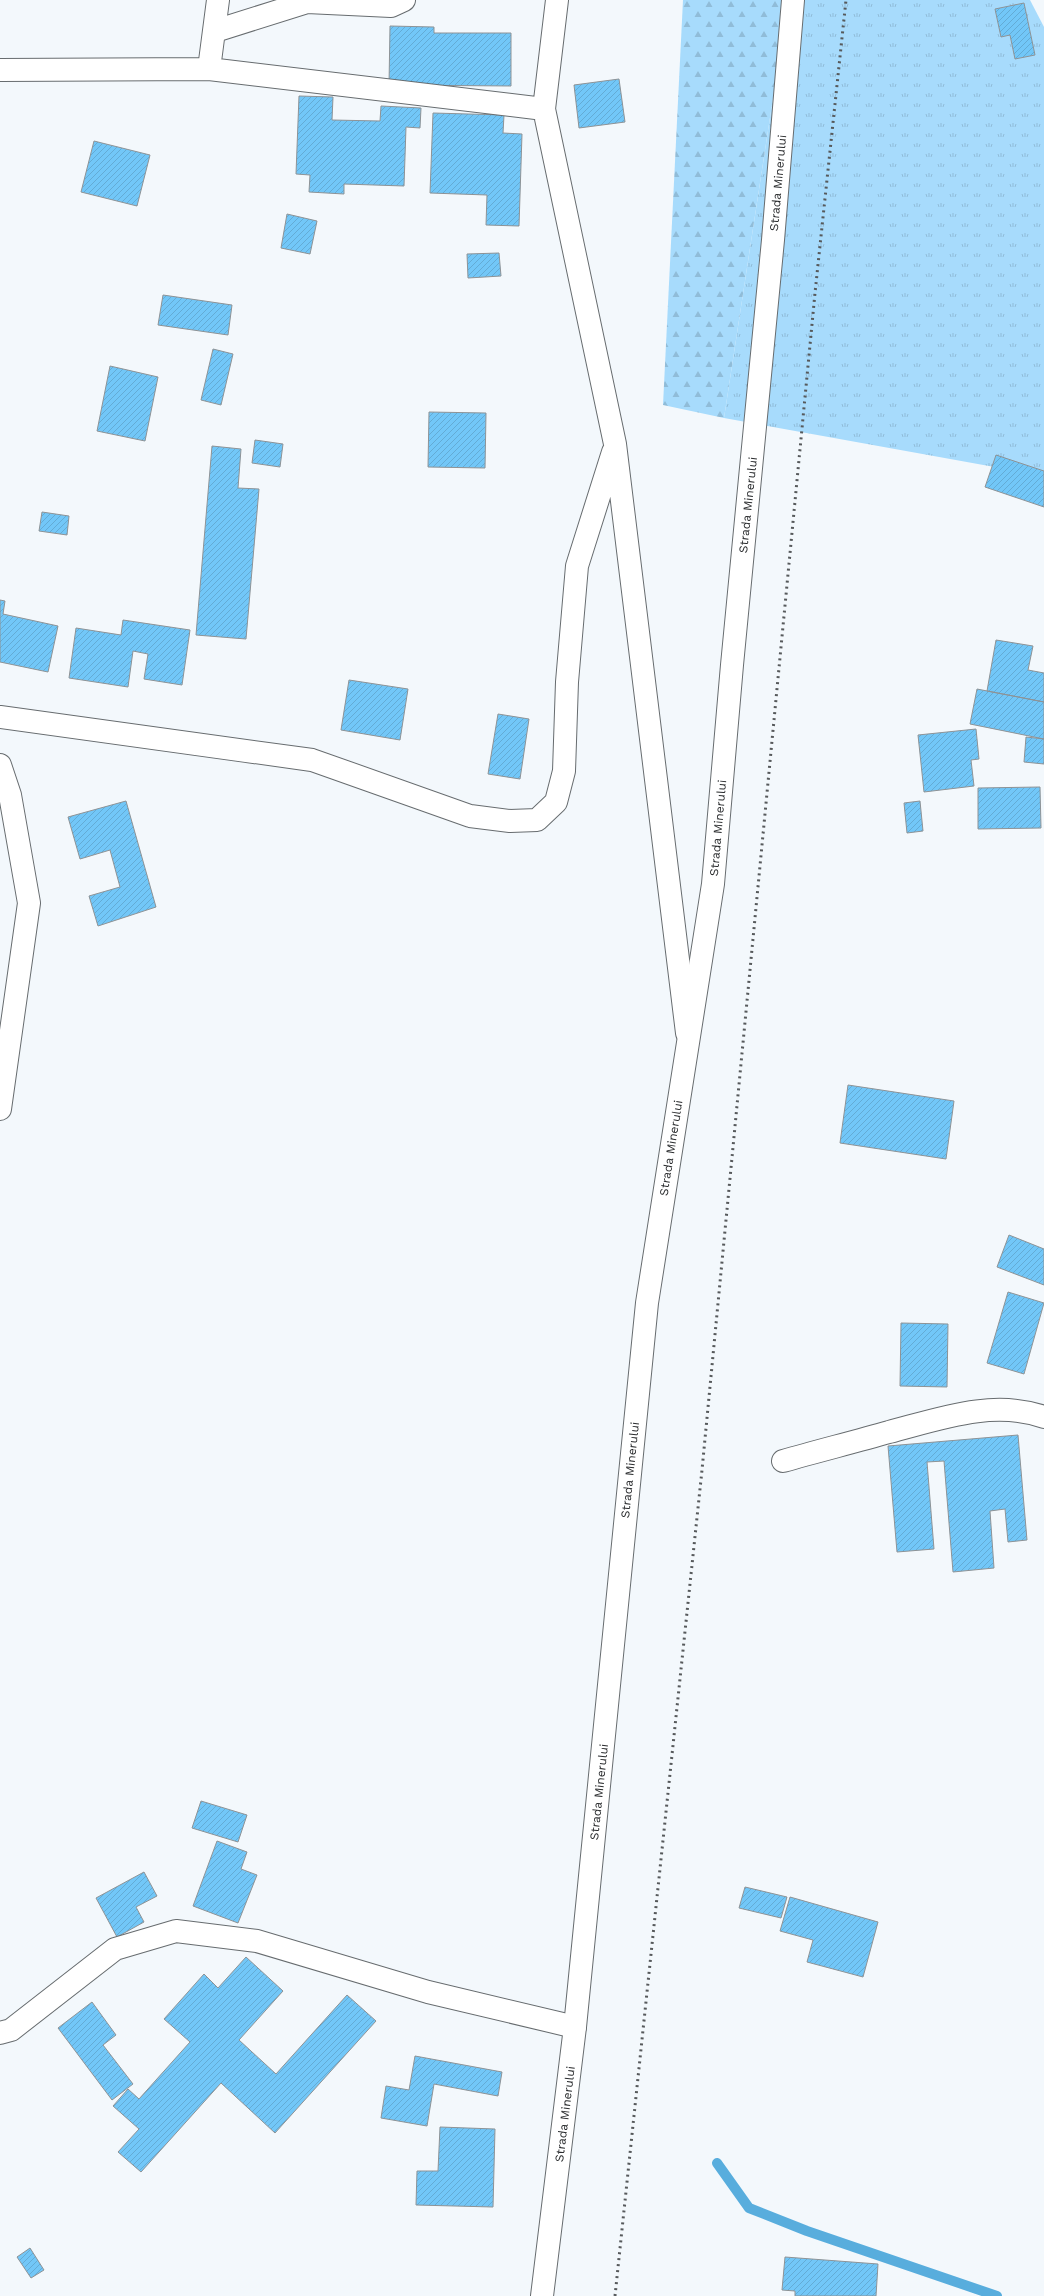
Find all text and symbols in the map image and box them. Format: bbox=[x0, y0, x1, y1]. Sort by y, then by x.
street label: Strada Minerului bbox=[767, 134, 789, 232]
street label: Strada Minerului bbox=[736, 456, 760, 554]
street label: Strada Minerului bbox=[707, 779, 729, 877]
street label: Strada Minerului bbox=[657, 1099, 685, 1197]
street label: Strada Minerului bbox=[618, 1421, 642, 1519]
street label: Strada Minerului bbox=[587, 1743, 611, 1841]
street label: Strada Minerului bbox=[552, 2065, 578, 2163]

